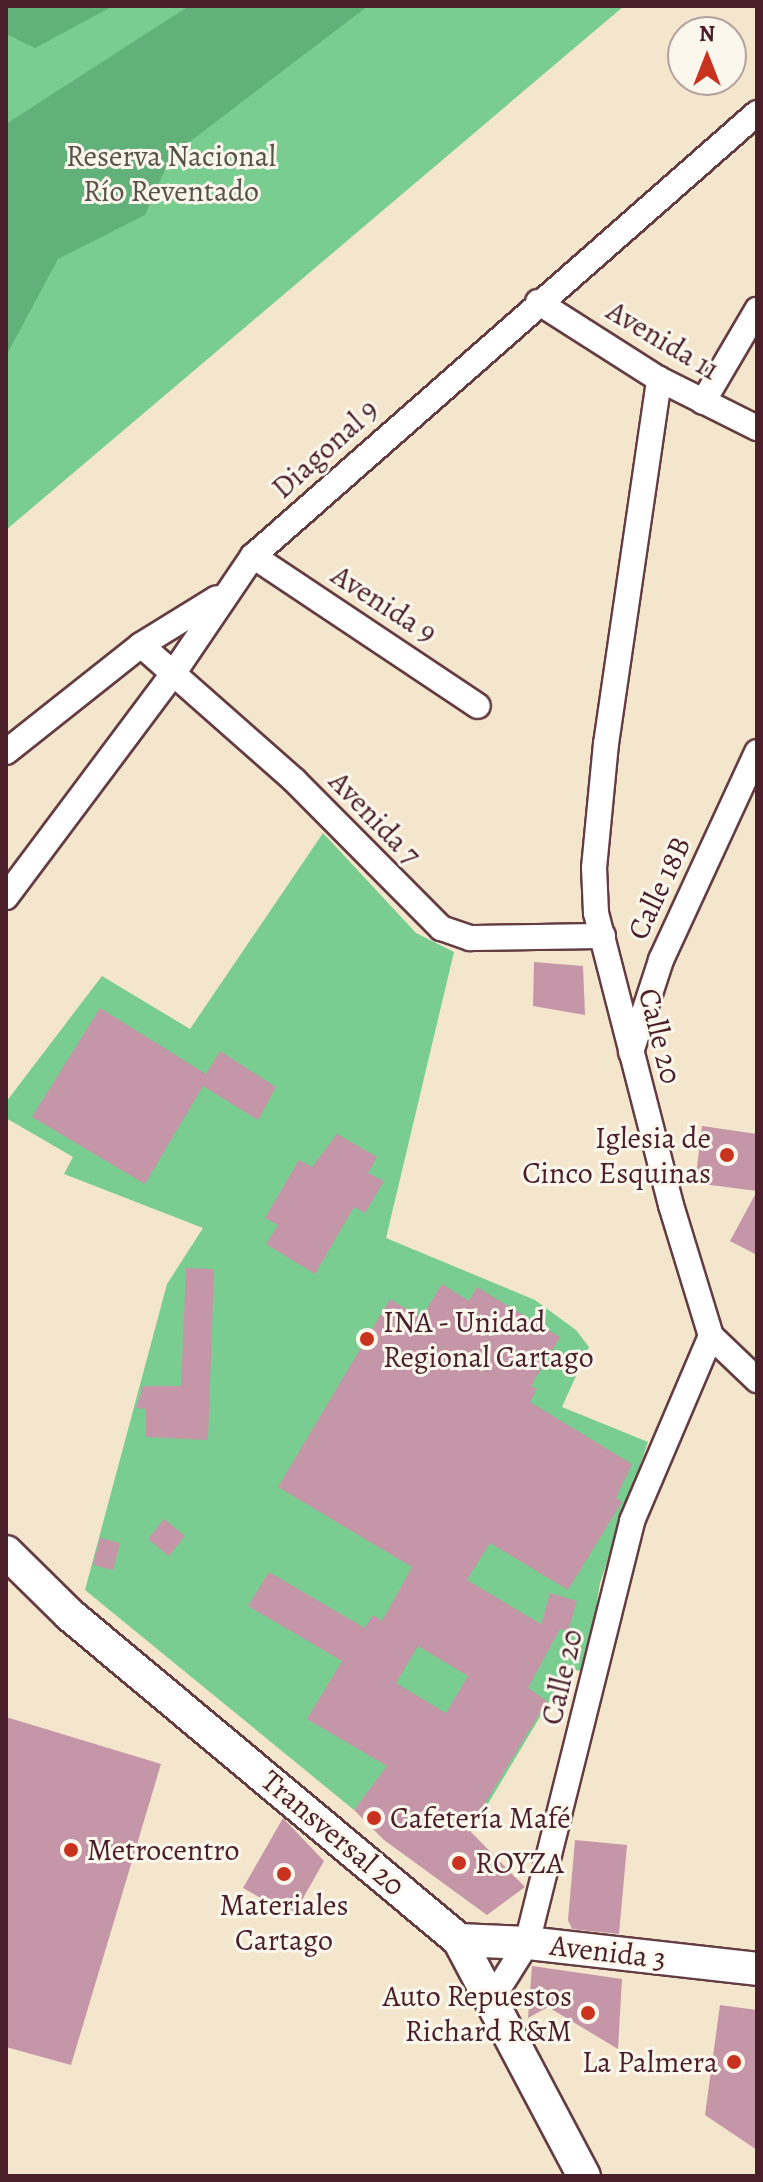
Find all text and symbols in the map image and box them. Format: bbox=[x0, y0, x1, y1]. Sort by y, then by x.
north arrow bbox=[667, 16, 747, 96]
text: N bbox=[699, 19, 715, 49]
park label: Reserva Nacional Río Reventado bbox=[66, 138, 276, 208]
street label: Avenida 11 bbox=[600, 292, 726, 388]
street label: Diagonal 9 bbox=[264, 392, 386, 506]
street label: Avenida 9 bbox=[325, 557, 443, 651]
street label: Avenida 7 bbox=[321, 764, 429, 872]
street label: Calle 18B bbox=[620, 831, 698, 945]
street label: Calle 20 bbox=[631, 985, 689, 1087]
place label: Iglesia de Cinco Esquinas bbox=[522, 1120, 711, 1190]
marker: Iglesia de Cinco Esquinas bbox=[718, 1146, 736, 1164]
place label: INA - Unidad Regional Cartago bbox=[383, 1304, 594, 1374]
marker: INA - Unidad Regional Cartago bbox=[358, 1330, 376, 1348]
street label: Calle 20 bbox=[534, 1626, 590, 1728]
street label: Transversal 20 bbox=[254, 1762, 412, 1904]
place label: Cafetería Mafé bbox=[390, 1800, 571, 1836]
marker: Cafetería Mafé bbox=[365, 1809, 383, 1827]
place label: Metrocentro bbox=[87, 1832, 239, 1868]
marker: Metrocentro bbox=[62, 1841, 80, 1859]
place label: ROYZA bbox=[475, 1845, 564, 1881]
marker: ROYZA bbox=[450, 1854, 468, 1872]
marker: Materiales Cartago bbox=[275, 1865, 293, 1883]
place label: Materiales Cartago bbox=[219, 1887, 349, 1958]
street label: Avenida 3 bbox=[548, 1927, 668, 1977]
place label: Auto Repuestos Richard R&M bbox=[383, 1978, 572, 2048]
marker: Auto Repuestos Richard R&M bbox=[579, 2004, 597, 2022]
place label: La Palmera bbox=[582, 2044, 718, 2080]
marker: La Palmera bbox=[725, 2053, 743, 2071]

